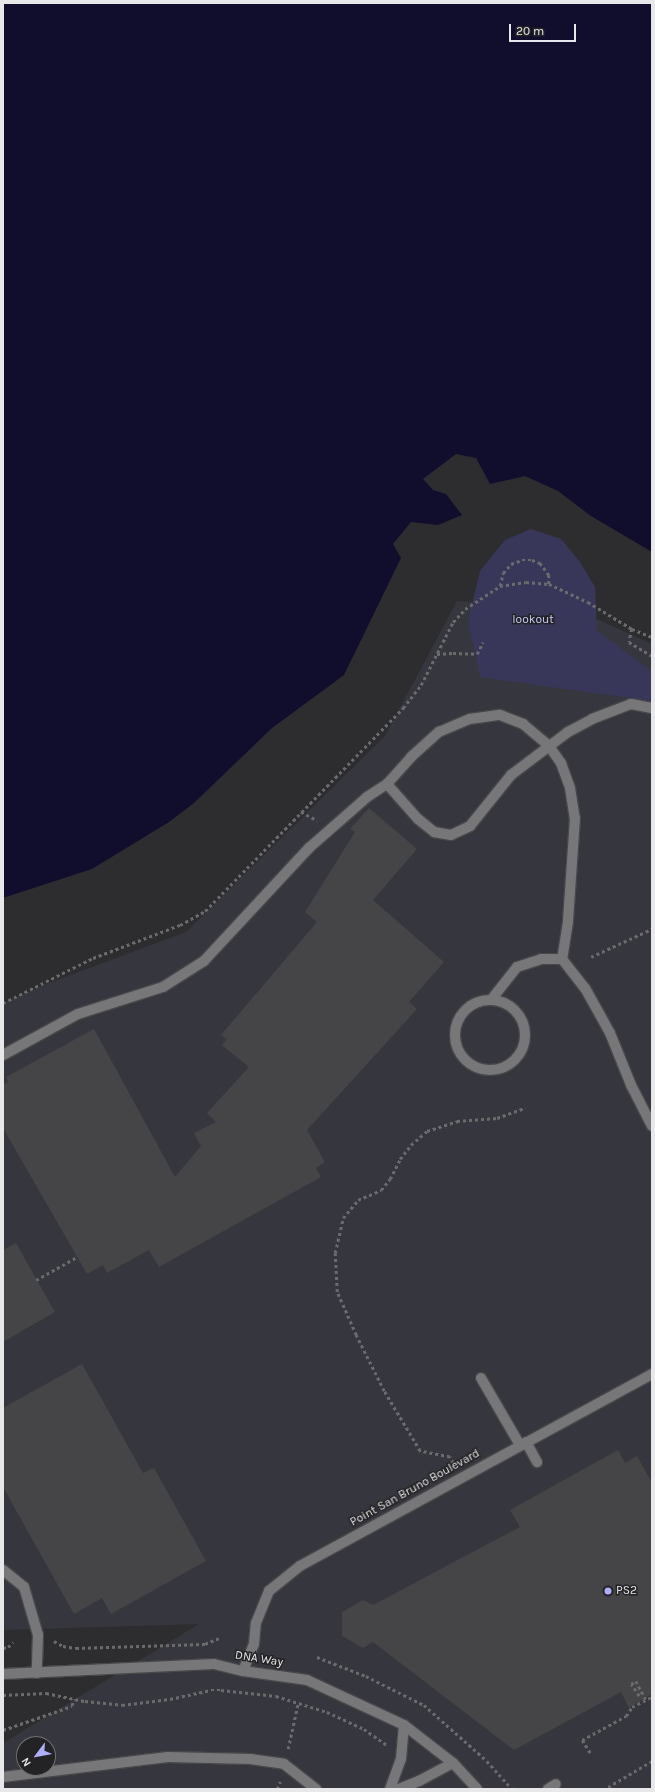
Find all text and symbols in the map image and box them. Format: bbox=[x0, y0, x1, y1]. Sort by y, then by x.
scale bar bbox=[511, 16, 578, 42]
text: 20 m bbox=[516, 24, 544, 38]
park label: lookout bbox=[512, 613, 554, 627]
street label: Point San Bruno Boulevard bbox=[348, 1446, 482, 1530]
place label: PS2 bbox=[616, 1584, 637, 1598]
marker: PS2 bbox=[603, 1586, 613, 1596]
street label: DNA Way bbox=[234, 1648, 284, 1670]
north arrow bbox=[16, 1736, 56, 1776]
text: N bbox=[19, 1755, 34, 1769]

